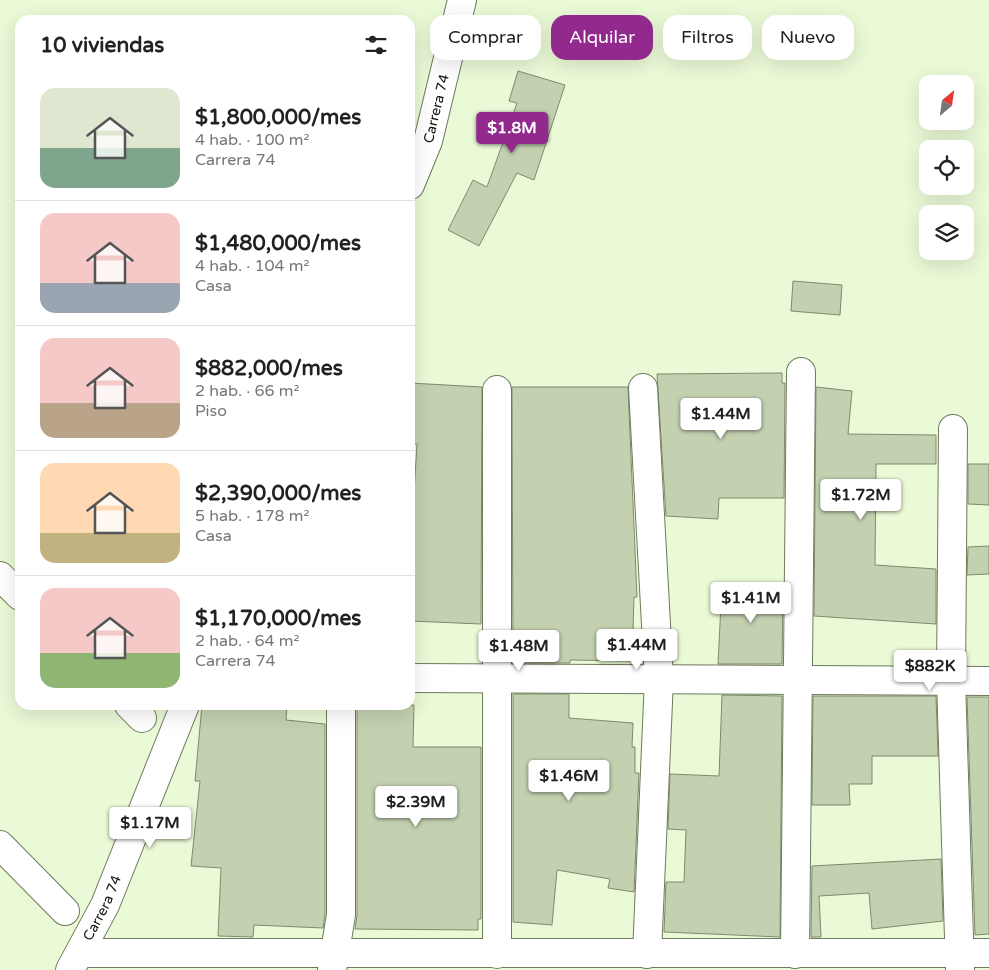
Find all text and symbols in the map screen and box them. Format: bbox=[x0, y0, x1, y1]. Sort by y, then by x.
chip: Comprar bbox=[430, 15, 541, 60]
chip: Alquilar bbox=[551, 15, 653, 60]
chip: Filtros bbox=[663, 15, 752, 60]
chip: Nuevo bbox=[762, 15, 854, 60]
icon: filters bbox=[362, 31, 390, 59]
text: 10 viviendas bbox=[40, 33, 164, 58]
street label: Carrera 74 bbox=[419, 72, 452, 145]
north arrow bbox=[919, 75, 974, 130]
map controls bbox=[919, 75, 974, 260]
text: $1,800,000/mes bbox=[195, 105, 361, 130]
icon: home bbox=[80, 108, 140, 168]
pin: $1.8M bbox=[477, 112, 547, 154]
text: $1.8M bbox=[487, 118, 537, 138]
text: 4 hab. · 100 m² bbox=[195, 130, 309, 150]
button: locate bbox=[919, 140, 974, 195]
text: Carrera 74 bbox=[195, 150, 276, 170]
button: layers bbox=[919, 205, 974, 260]
text: $1,480,000/mes bbox=[195, 231, 361, 256]
icon: home bbox=[80, 233, 140, 293]
text: 4 hab. · 104 m² bbox=[195, 256, 309, 276]
text: Casa bbox=[195, 276, 232, 296]
text: $882,000/mes bbox=[195, 356, 343, 381]
icon: home bbox=[80, 358, 140, 418]
text: 2 hab. · 66 m² bbox=[195, 381, 299, 401]
pin: $1.44M bbox=[680, 398, 762, 440]
text: Piso bbox=[195, 401, 227, 421]
text: $1.44M bbox=[691, 404, 751, 424]
pin: $1.72M bbox=[820, 478, 902, 521]
text: $2,390,000/mes bbox=[195, 481, 361, 506]
icon: home bbox=[80, 483, 140, 543]
text: $1.72M bbox=[831, 485, 891, 505]
text: 5 hab. · 178 m² bbox=[195, 506, 309, 526]
text: Casa bbox=[195, 526, 232, 546]
pin: $1.41M bbox=[710, 582, 792, 624]
text: $1.41M bbox=[721, 588, 781, 608]
text: $1,170,000/mes bbox=[195, 606, 361, 631]
icon: home bbox=[80, 608, 140, 668]
pin: $1.44M bbox=[596, 628, 678, 671]
pin: $1.48M bbox=[478, 630, 560, 672]
text: 2 hab. · 64 m² bbox=[195, 631, 299, 651]
text: $1.44M bbox=[607, 635, 667, 655]
text: $1.48M bbox=[489, 636, 549, 656]
pin: $882K bbox=[895, 650, 965, 692]
text: Carrera 74 bbox=[195, 651, 276, 671]
text: $882K bbox=[905, 656, 955, 676]
pin: $1.46M bbox=[528, 760, 610, 802]
text: $1.46M bbox=[539, 766, 599, 786]
pin: $2.39M bbox=[375, 786, 457, 828]
text: $2.39M bbox=[386, 792, 446, 812]
pin: $1.17M bbox=[109, 806, 191, 849]
text: $1.17M bbox=[120, 813, 180, 833]
street label: Carrera 74 bbox=[79, 872, 125, 943]

